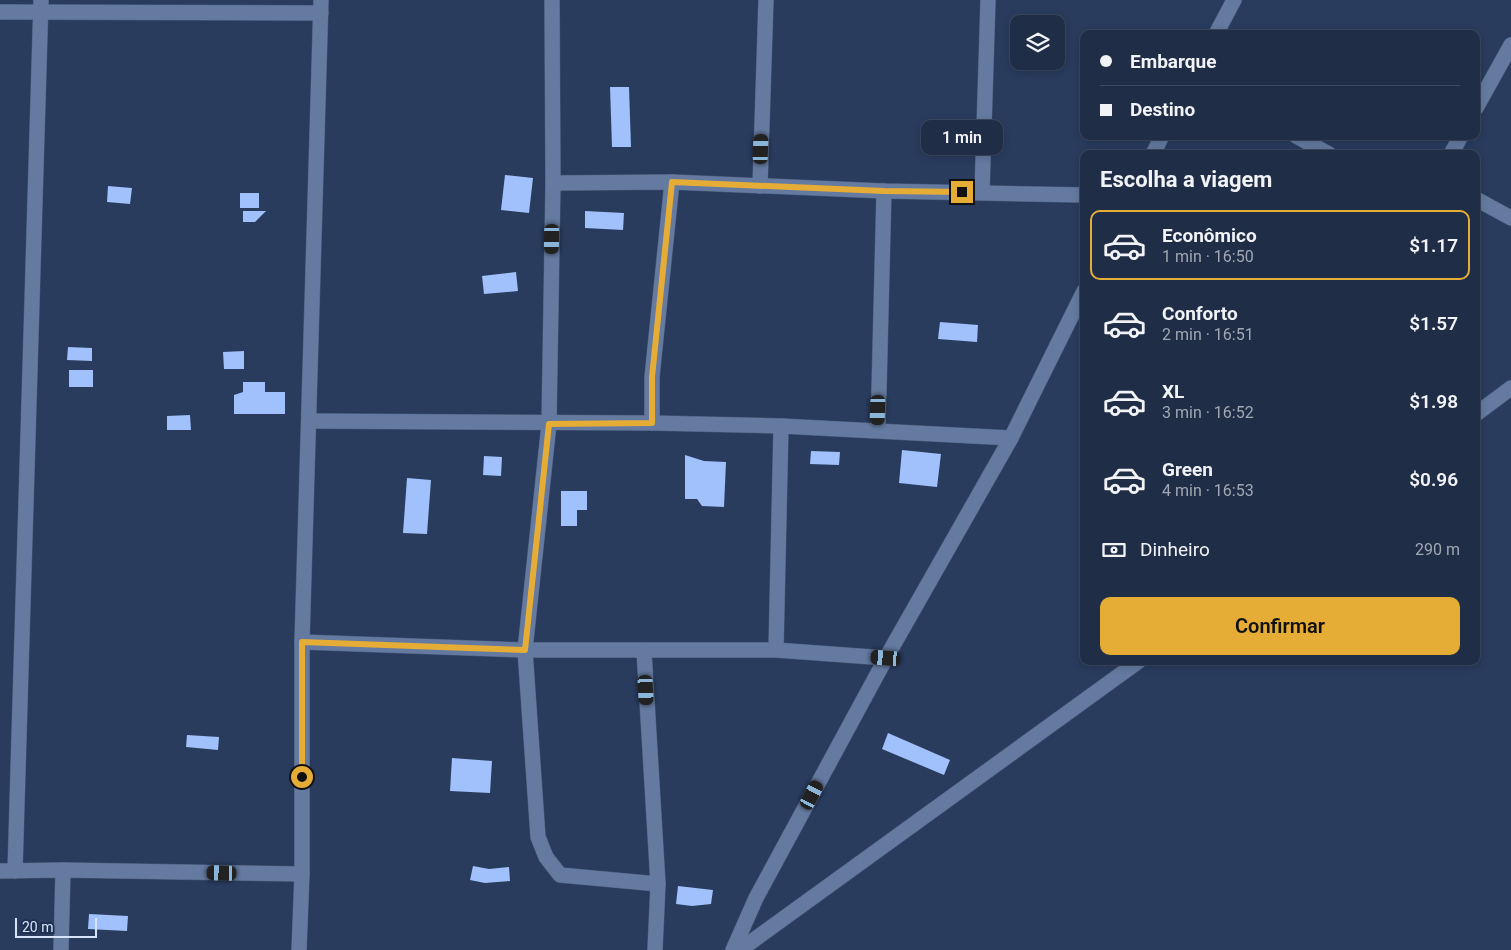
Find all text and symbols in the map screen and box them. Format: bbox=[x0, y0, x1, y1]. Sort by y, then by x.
map controls bbox=[1010, 15, 1065, 70]
button: layers bbox=[1010, 15, 1065, 70]
text: Embarque bbox=[1130, 50, 1216, 73]
text: Destino bbox=[1130, 98, 1195, 121]
callout: 1 min bbox=[921, 120, 1003, 154]
text: 1 min bbox=[942, 128, 982, 147]
car bbox=[752, 134, 769, 164]
text: Escolha a viagem bbox=[1100, 167, 1272, 192]
route end bbox=[951, 181, 973, 203]
icon: car bbox=[1102, 223, 1147, 268]
car bbox=[544, 224, 559, 254]
text: Econômico bbox=[1162, 224, 1257, 247]
text: $1.17 bbox=[1409, 234, 1458, 257]
text: 1 min · 16:50 bbox=[1162, 247, 1254, 266]
icon: car bbox=[1102, 301, 1147, 346]
text: Conforto bbox=[1162, 302, 1238, 325]
text: $1.57 bbox=[1409, 312, 1458, 335]
text: 2 min · 16:51 bbox=[1162, 325, 1254, 344]
icon: car bbox=[1102, 379, 1147, 424]
text: XL bbox=[1162, 380, 1184, 403]
text: $1.98 bbox=[1409, 390, 1458, 413]
car bbox=[869, 395, 886, 425]
text: 3 min · 16:52 bbox=[1162, 403, 1254, 422]
icon: car bbox=[1102, 457, 1147, 502]
text: Green bbox=[1162, 458, 1213, 481]
text: $0.96 bbox=[1409, 468, 1458, 491]
text: 4 min · 16:53 bbox=[1162, 481, 1254, 500]
icon: cash bbox=[1100, 536, 1128, 564]
text: Dinheiro bbox=[1140, 538, 1210, 561]
text: 290 m bbox=[1415, 540, 1460, 559]
button: Confirmar bbox=[1100, 597, 1460, 655]
car bbox=[870, 649, 901, 667]
car bbox=[637, 675, 654, 705]
route start bbox=[291, 766, 313, 788]
car bbox=[798, 778, 825, 812]
car bbox=[206, 865, 237, 881]
scale bar bbox=[15, 915, 98, 938]
text: 20 m bbox=[22, 919, 54, 935]

